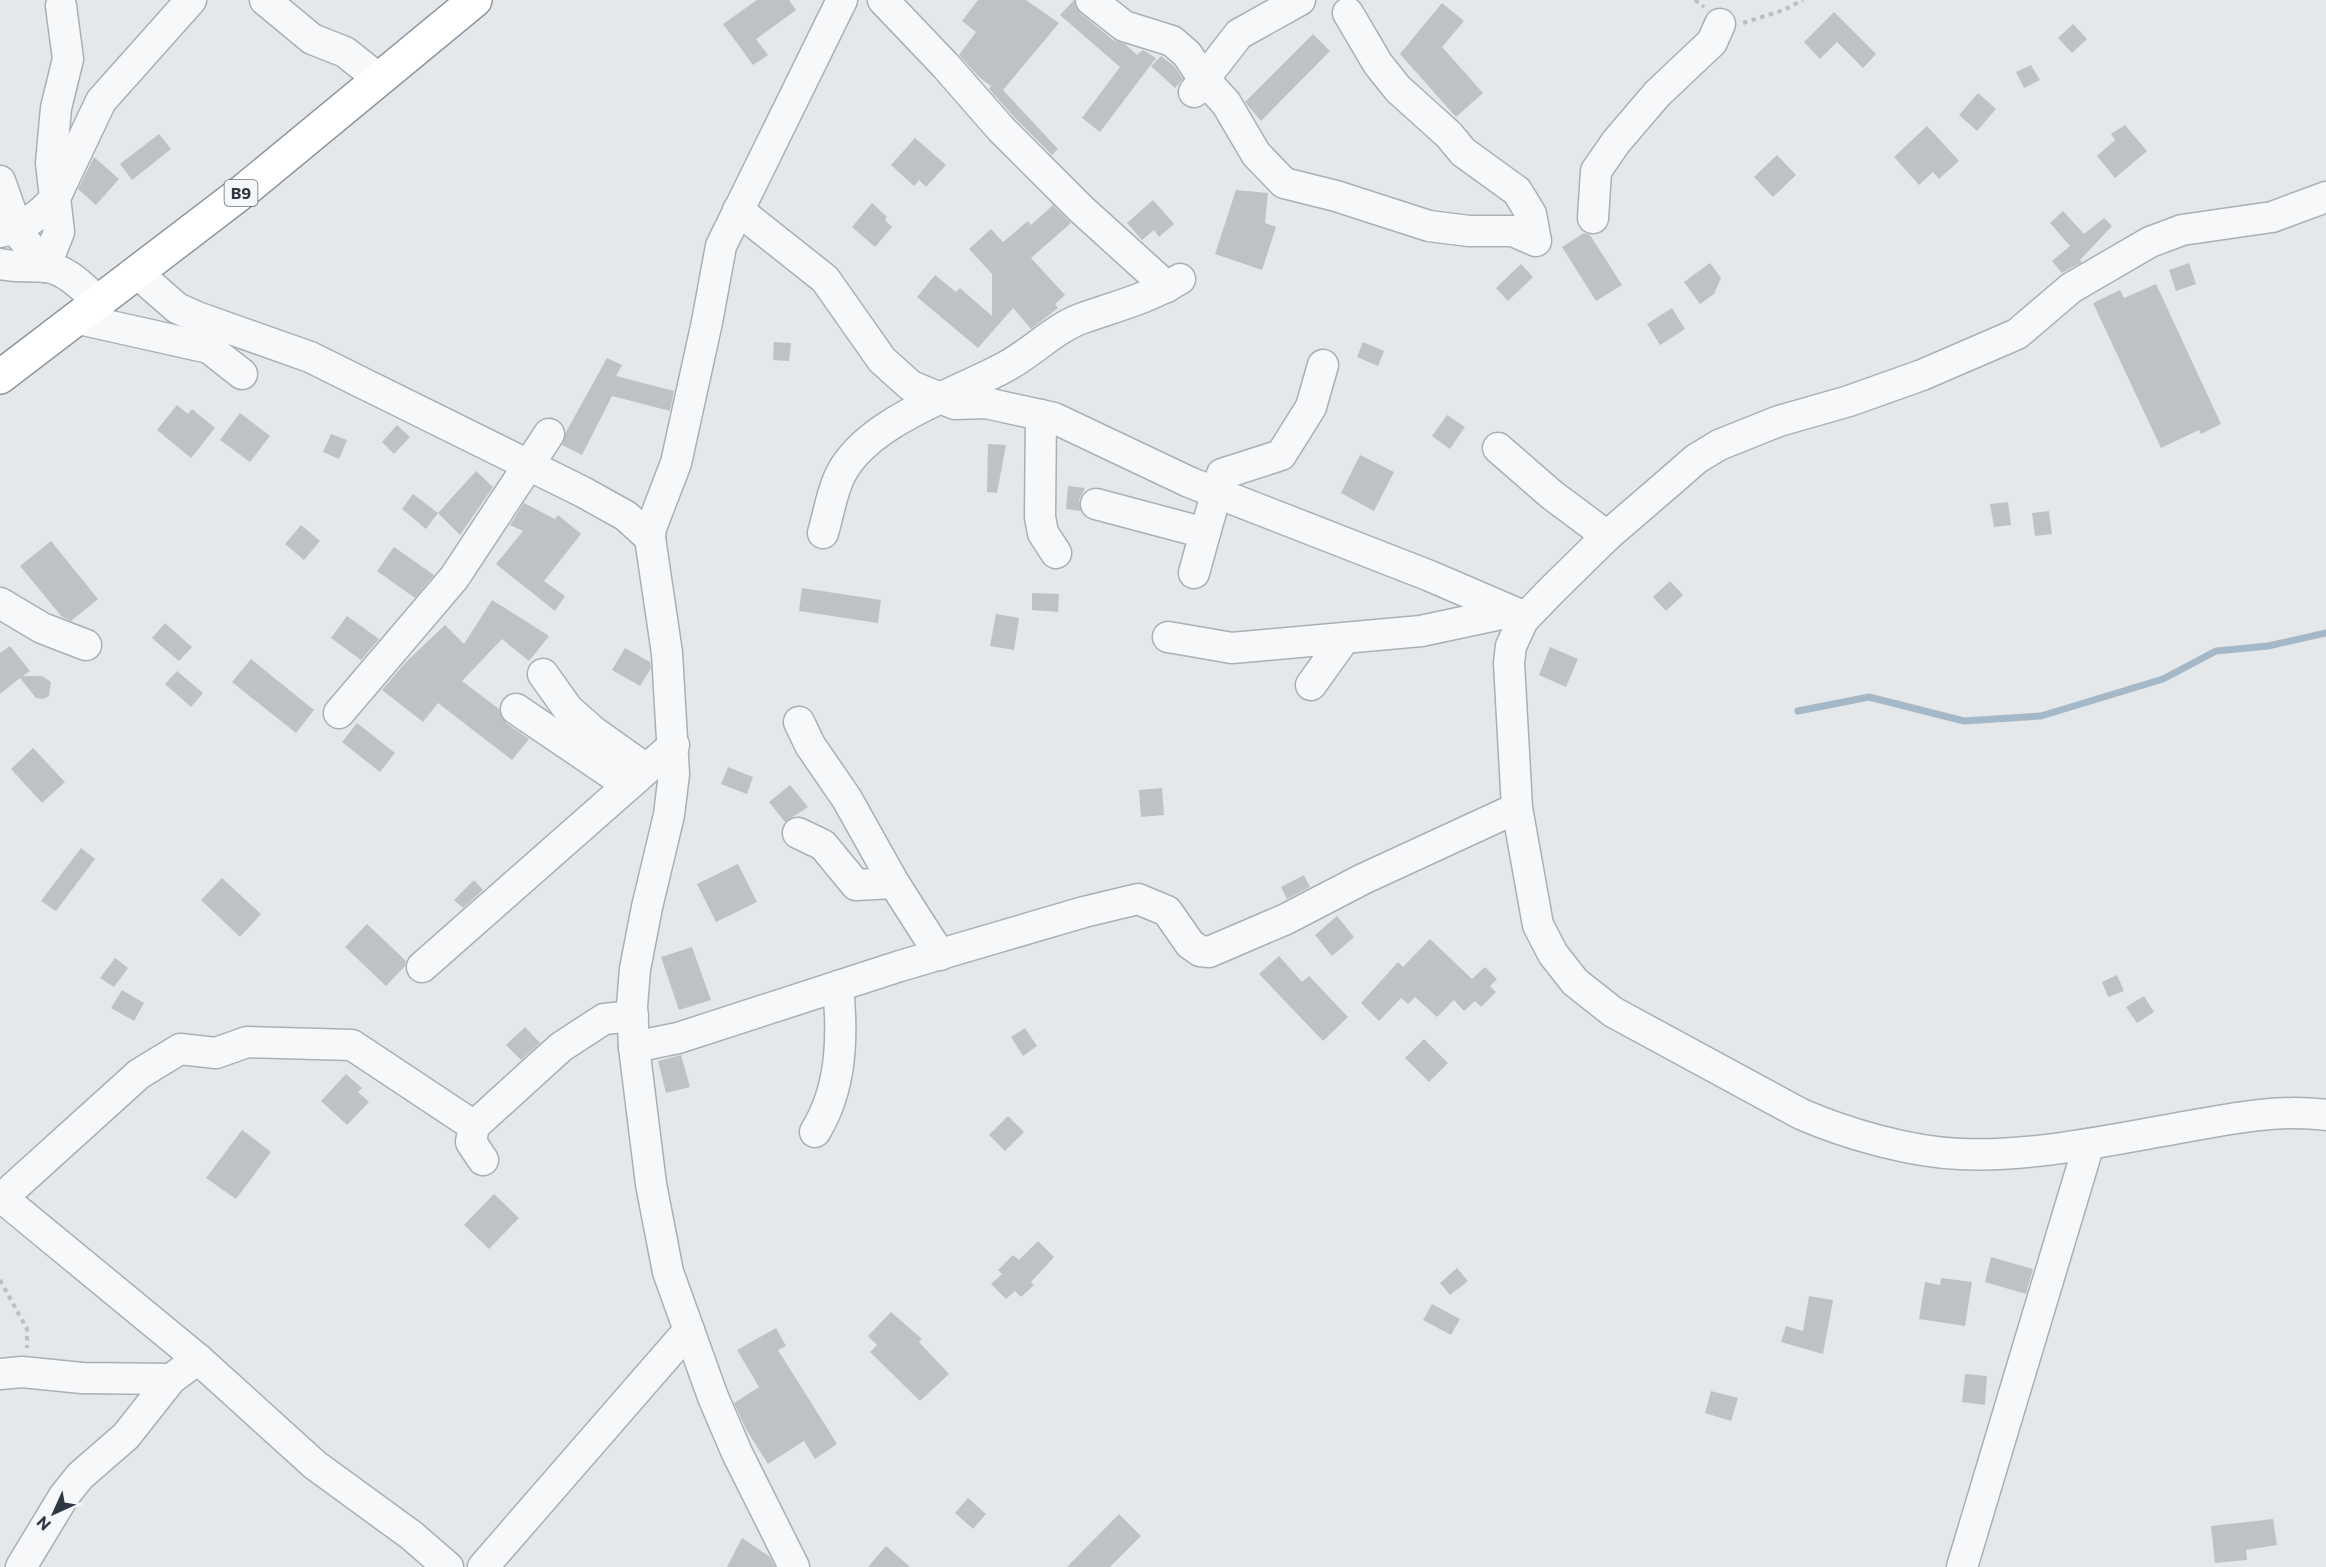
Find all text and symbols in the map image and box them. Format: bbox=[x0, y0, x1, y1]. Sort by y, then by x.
road number: B9 bbox=[224, 180, 258, 206]
north arrow bbox=[24, 1483, 84, 1543]
text: N bbox=[32, 1513, 54, 1535]

